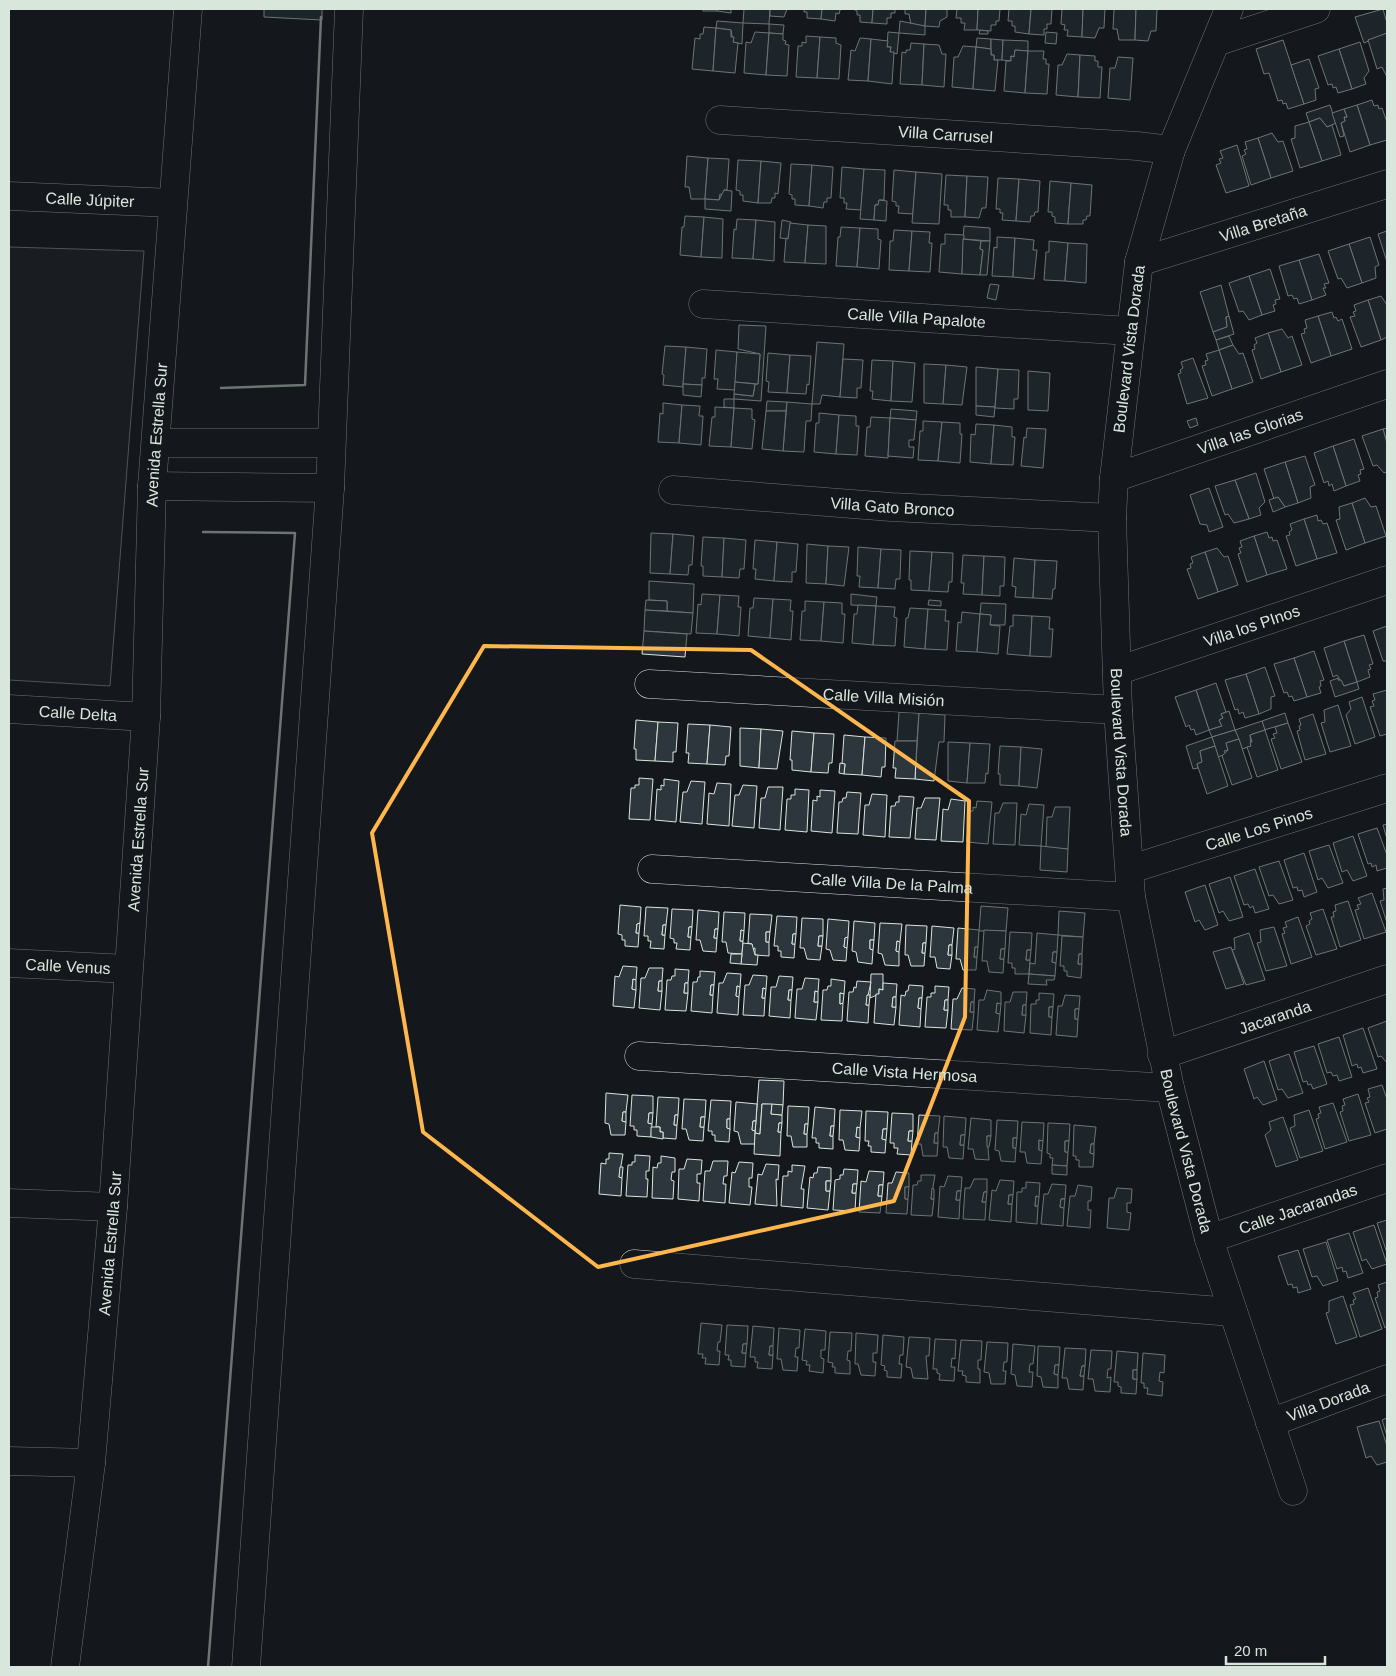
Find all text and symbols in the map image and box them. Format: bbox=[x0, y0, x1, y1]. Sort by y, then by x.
street label: Villa Carrusel bbox=[898, 123, 993, 146]
street label: Calle Júpiter bbox=[45, 189, 135, 210]
street label: Villa Bretaña bbox=[1217, 201, 1309, 245]
street label: Boulevard Vista Dorada bbox=[1110, 264, 1148, 434]
street label: Calle Villa Papalote bbox=[847, 305, 986, 330]
street label: Avenida Estrella Sur bbox=[143, 361, 170, 507]
street label: Villa las Glorias bbox=[1195, 405, 1305, 457]
street label: Villa Gato Bronco bbox=[830, 494, 955, 519]
street label: Villa los PInos bbox=[1201, 602, 1302, 650]
street label: Boulevard Vista Dorada bbox=[1108, 668, 1135, 837]
street label: Calle Villa Misión bbox=[822, 685, 945, 709]
street label: Calle Delta bbox=[38, 702, 118, 724]
street label: Avenida Estrella Sur bbox=[124, 766, 151, 912]
street label: Calle Los Pinos bbox=[1203, 804, 1314, 853]
street label: Calle Villa De la Palma bbox=[810, 870, 973, 896]
street label: Calle Venus bbox=[25, 955, 111, 977]
street label: Jacaranda bbox=[1237, 997, 1313, 1037]
street label: Calle Vista Hermosa bbox=[831, 1059, 978, 1085]
street label: Boulevard Vista Dorada bbox=[1158, 1067, 1216, 1235]
street label: Avenida Estrella Sur bbox=[95, 1170, 124, 1316]
street label: Calle Jacarandas bbox=[1237, 1180, 1359, 1237]
street label: Villa Dorada bbox=[1284, 1378, 1372, 1424]
scale bar bbox=[1226, 1634, 1325, 1666]
text: 20 m bbox=[1234, 1642, 1267, 1659]

